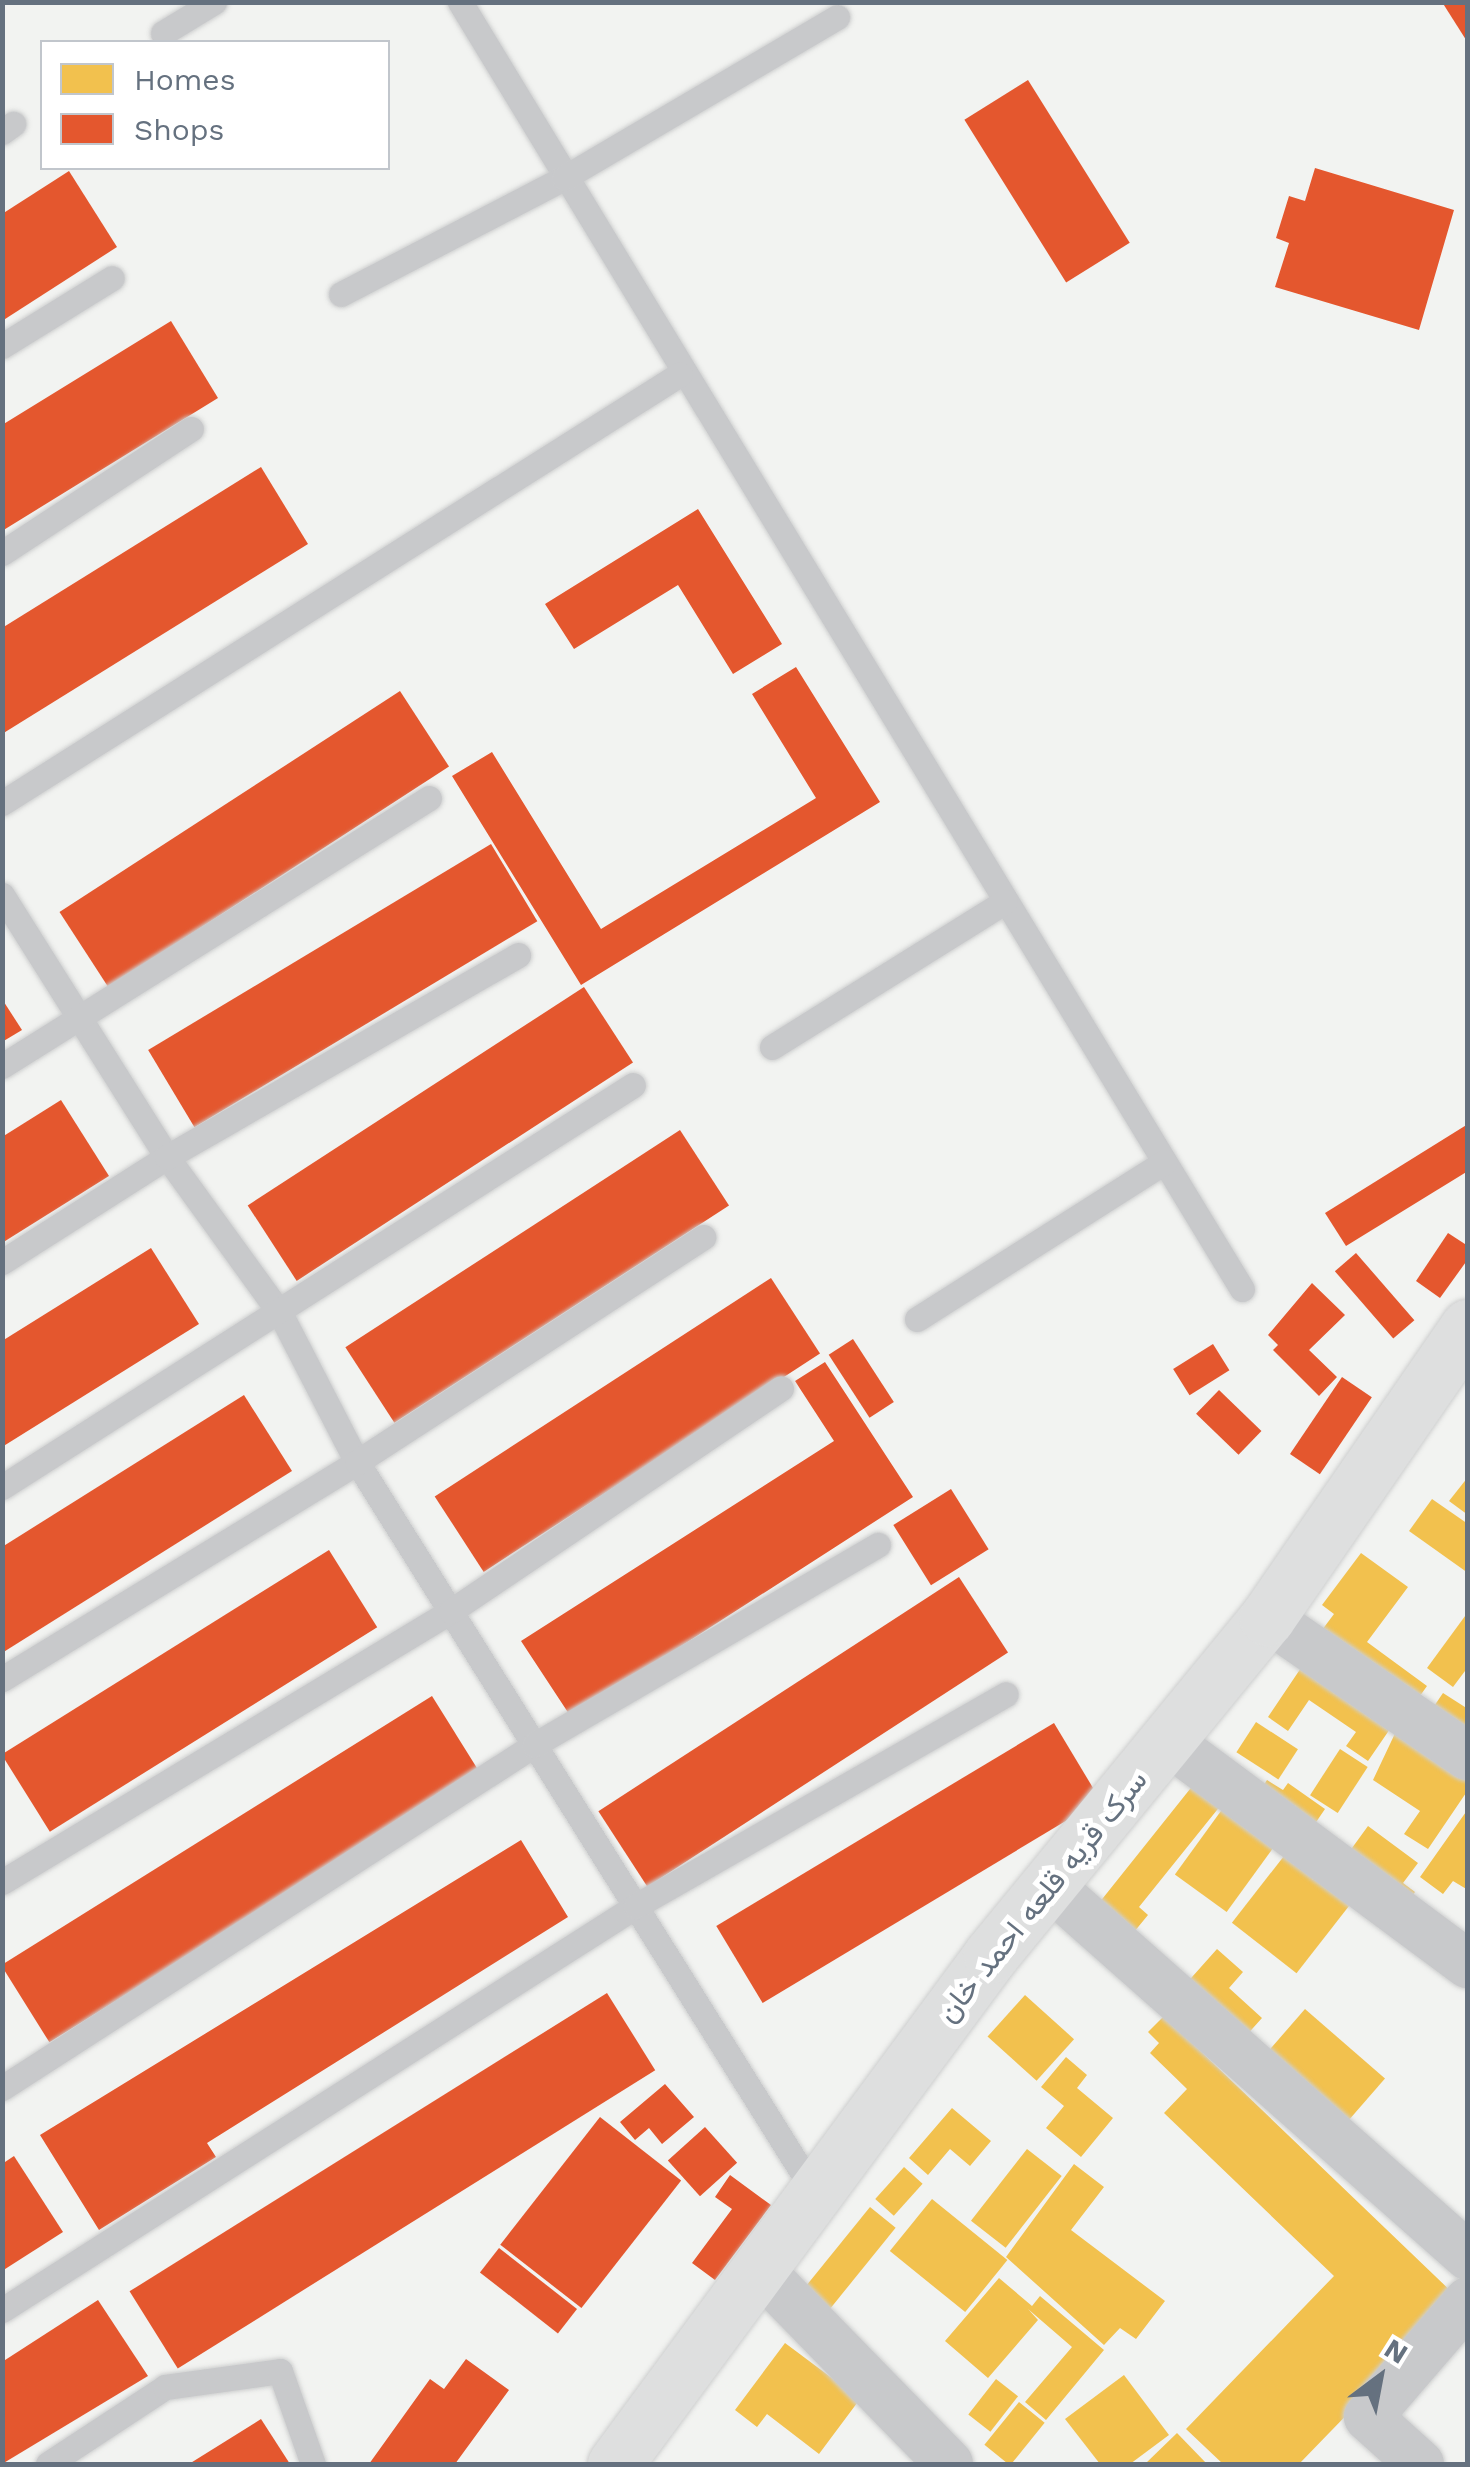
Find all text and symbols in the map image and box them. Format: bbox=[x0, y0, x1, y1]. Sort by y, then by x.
legend bbox=[40, 40, 390, 170]
text: Homes bbox=[134, 62, 236, 97]
text: Shops bbox=[134, 112, 224, 147]
street label: سرک قریه قلعه احمد خان bbox=[929, 1763, 1155, 2029]
north arrow bbox=[1330, 2327, 1430, 2427]
text: N bbox=[1379, 2332, 1414, 2371]

